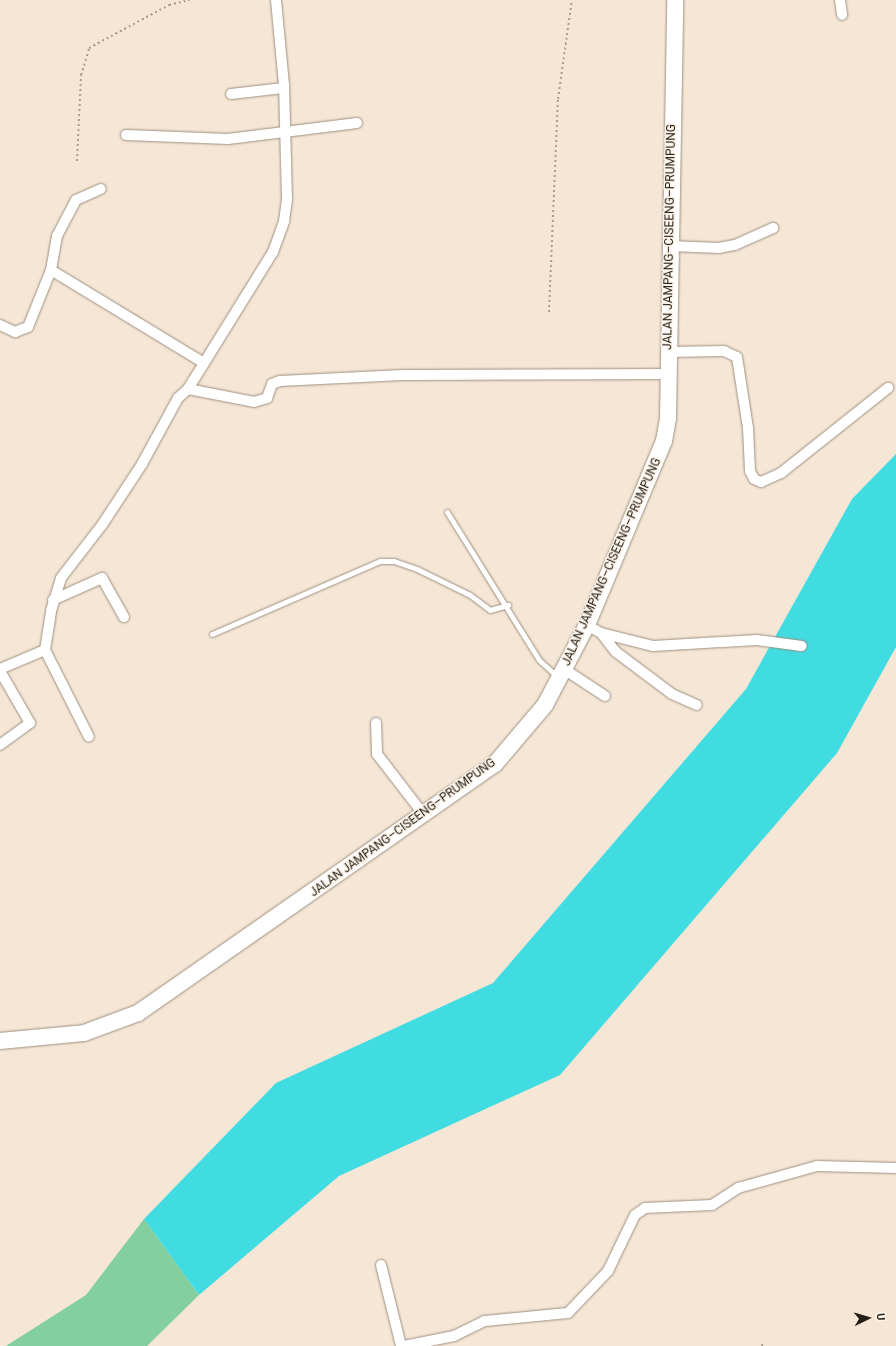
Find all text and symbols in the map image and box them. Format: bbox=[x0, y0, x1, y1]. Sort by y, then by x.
street label: JALAN JAMPANG–CISEENG–PRUMPUNG bbox=[661, 124, 679, 350]
street label: JALAN JAMPANG–CISEENG–PRUMPUNG bbox=[559, 456, 665, 668]
street label: JALAN JAMPANG–CISEENG–PRUMPUNG bbox=[307, 756, 499, 900]
north arrow bbox=[848, 1298, 888, 1338]
text: U bbox=[874, 1313, 887, 1321]

